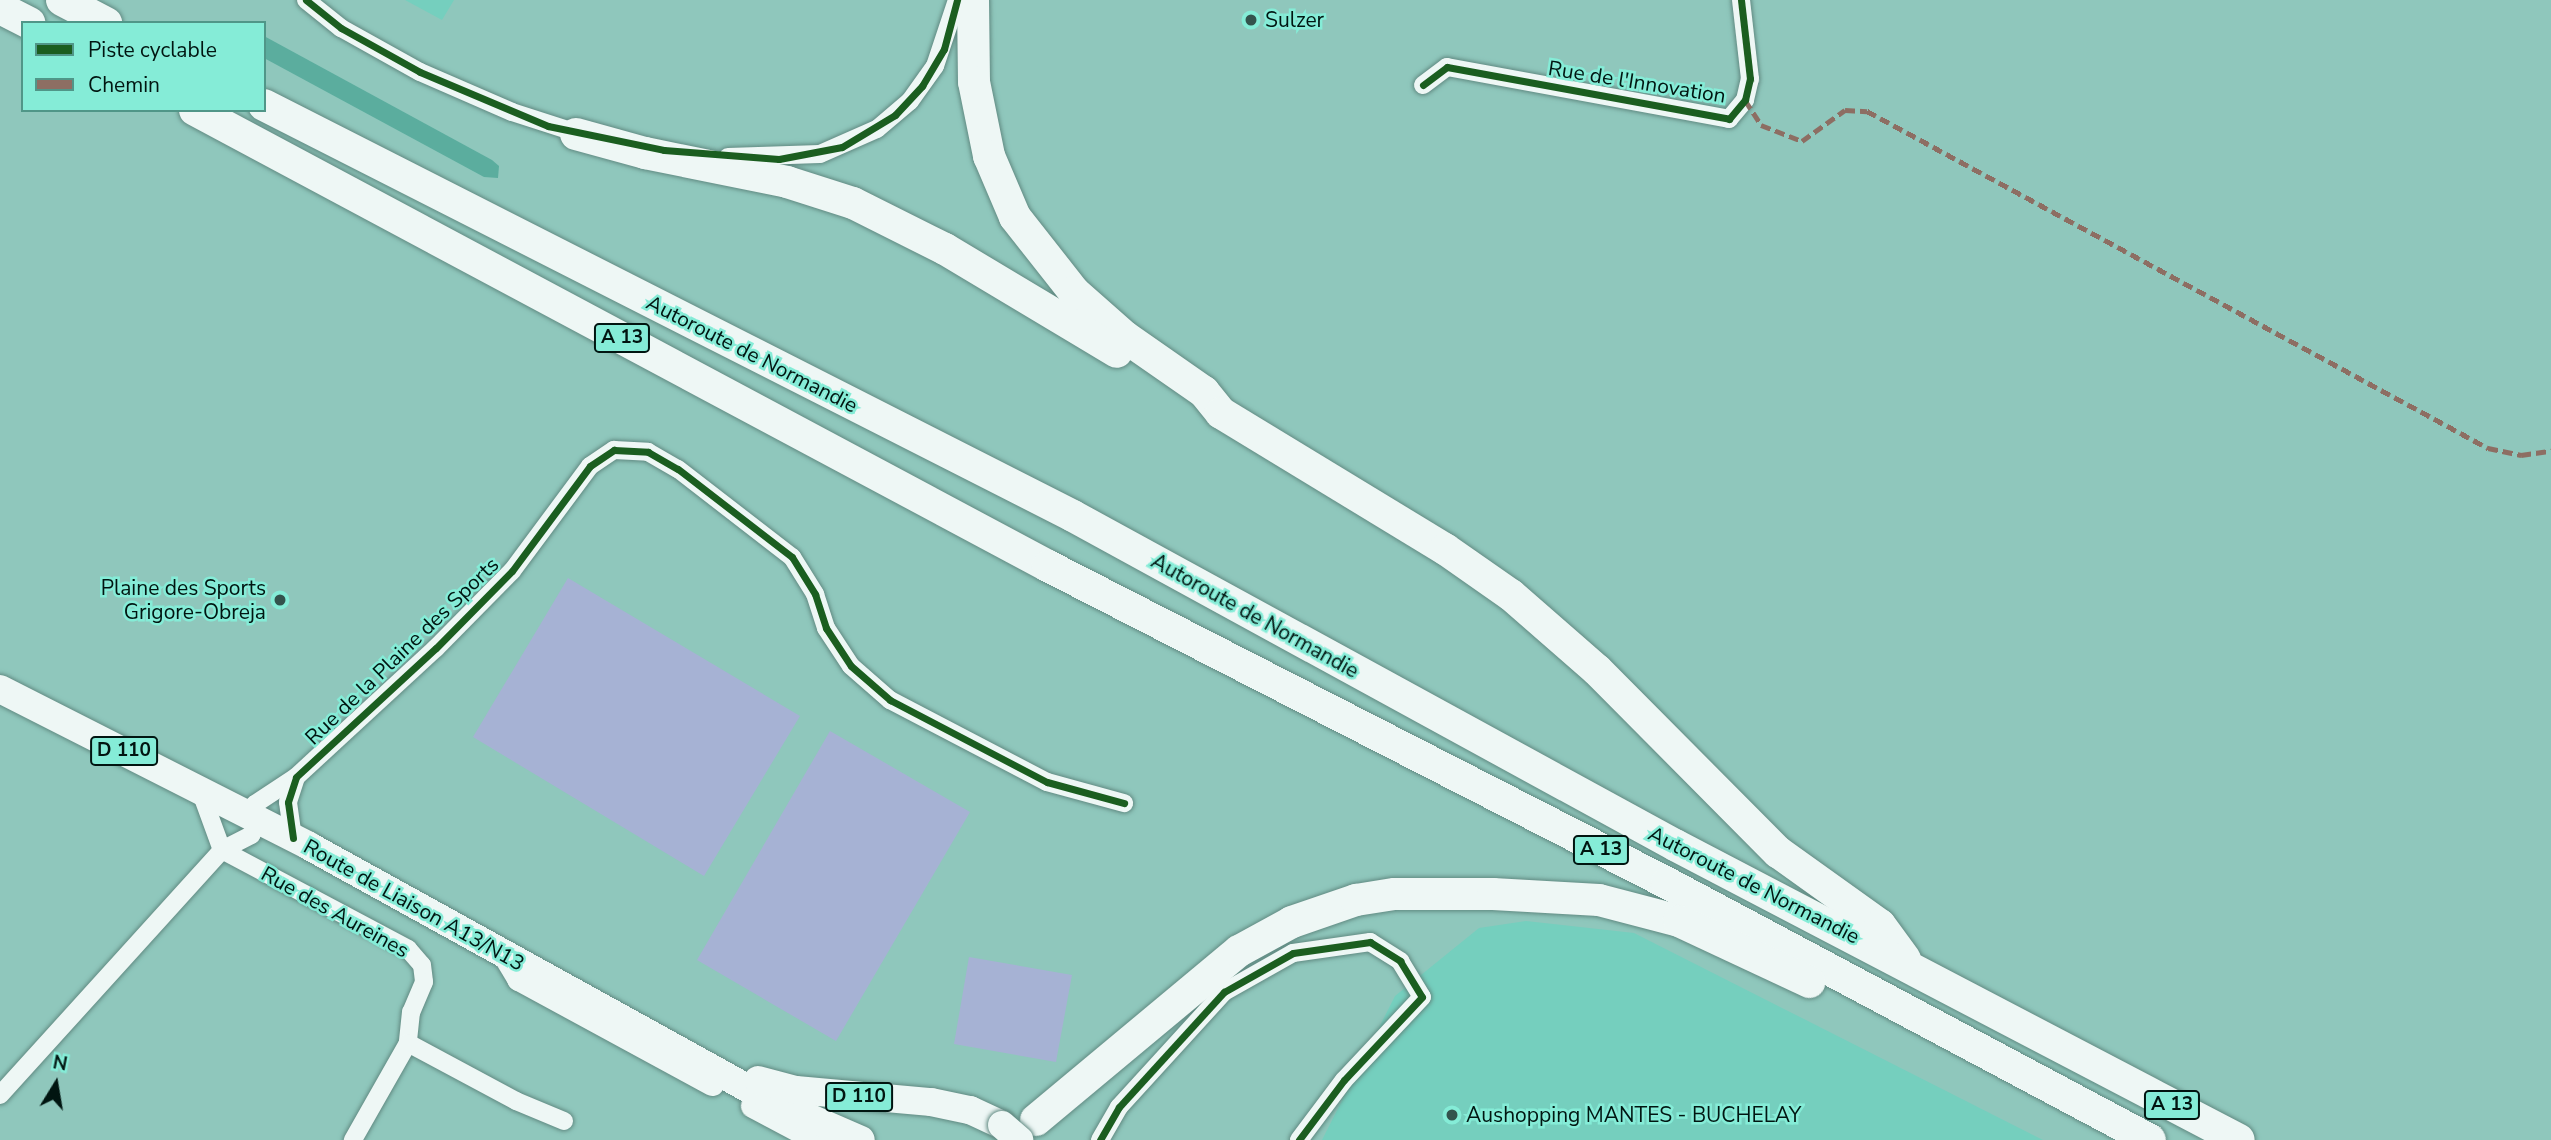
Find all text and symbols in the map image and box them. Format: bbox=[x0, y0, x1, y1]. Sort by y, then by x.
place label: Sulzer bbox=[1265, 7, 1324, 33]
marker: Sulzer bbox=[1243, 12, 1259, 28]
legend bbox=[21, 21, 266, 112]
text: Piste cyclable bbox=[88, 36, 217, 64]
street label: Rue de l'Innovation bbox=[1546, 56, 1728, 108]
text: Chemin bbox=[88, 71, 160, 99]
street label: Autoroute de Normandie bbox=[642, 290, 862, 418]
road number: A 13 bbox=[592, 322, 652, 354]
street label: Autoroute de Normandie bbox=[1147, 548, 1363, 684]
street label: Rue de la Plaine des Sports bbox=[300, 552, 504, 750]
place label: Plaine des Sports Grigore-Obreja bbox=[101, 575, 266, 625]
marker: Plaine des Sports Grigore-Obreja bbox=[272, 592, 288, 608]
road number: D 110 bbox=[89, 736, 159, 766]
street label: Autoroute de Normandie bbox=[1644, 821, 1864, 949]
street label: Route de Liaison A13/N13 bbox=[299, 834, 529, 976]
road number: A 13 bbox=[1571, 834, 1631, 866]
street label: Rue des Aureines bbox=[257, 861, 413, 963]
north arrow bbox=[21, 1049, 91, 1119]
text: N bbox=[51, 1049, 69, 1078]
road number: D 110 bbox=[824, 1082, 894, 1112]
road number: A 13 bbox=[2142, 1090, 2202, 1120]
place label: Aushopping MANTES - BUCHELAY bbox=[1466, 1102, 1801, 1128]
marker: Aushopping MANTES - BUCHELAY bbox=[1444, 1107, 1460, 1123]

